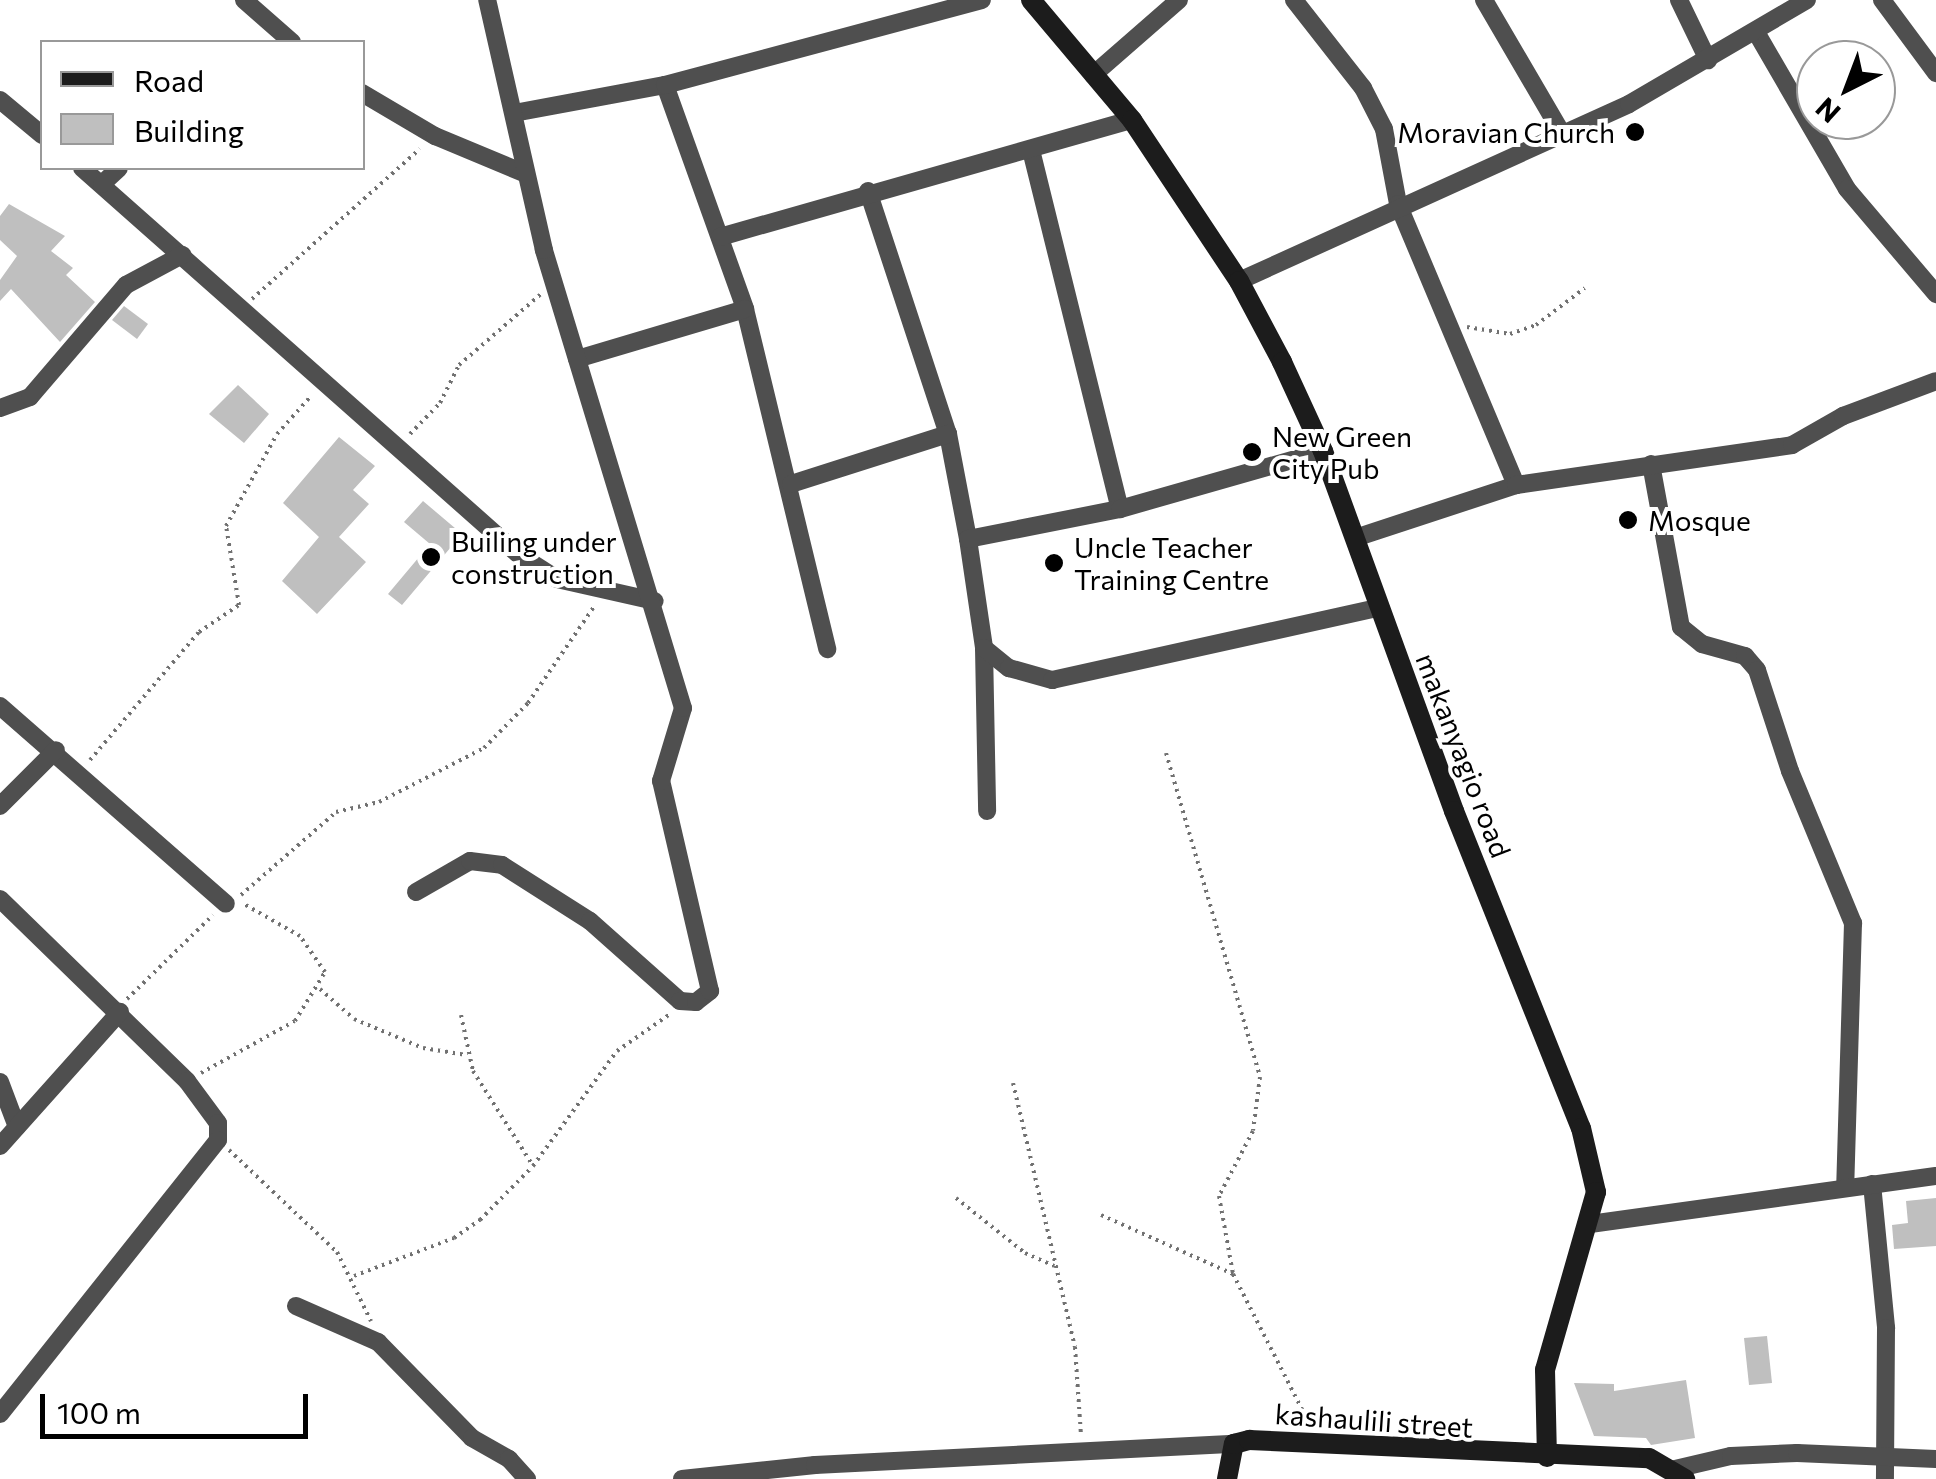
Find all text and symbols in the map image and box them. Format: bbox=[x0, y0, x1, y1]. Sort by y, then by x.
legend bbox=[40, 40, 365, 170]
north arrow bbox=[1796, 40, 1896, 140]
text: Road bbox=[134, 61, 204, 98]
text: N bbox=[1808, 91, 1846, 130]
text: Building bbox=[134, 111, 244, 148]
place label: Moravian Church bbox=[1397, 115, 1615, 149]
marker: Moravian Church bbox=[1624, 121, 1646, 143]
place label: New Green City Pub bbox=[1272, 419, 1412, 485]
marker: New Green City Pub bbox=[1241, 441, 1263, 463]
place label: Mosque bbox=[1648, 503, 1751, 537]
marker: Mosque bbox=[1617, 509, 1639, 531]
place label: Builing under construction bbox=[451, 524, 617, 590]
place label: Uncle Teacher Training Centre bbox=[1074, 530, 1269, 596]
marker: Builing under construction bbox=[420, 546, 442, 568]
marker: Uncle Teacher Training Centre bbox=[1043, 552, 1065, 574]
street label: makanyagio road bbox=[1410, 648, 1518, 862]
scale bar bbox=[45, 1374, 312, 1436]
text: 100 m bbox=[57, 1393, 141, 1430]
street label: kashaulili street bbox=[1274, 1396, 1474, 1444]

